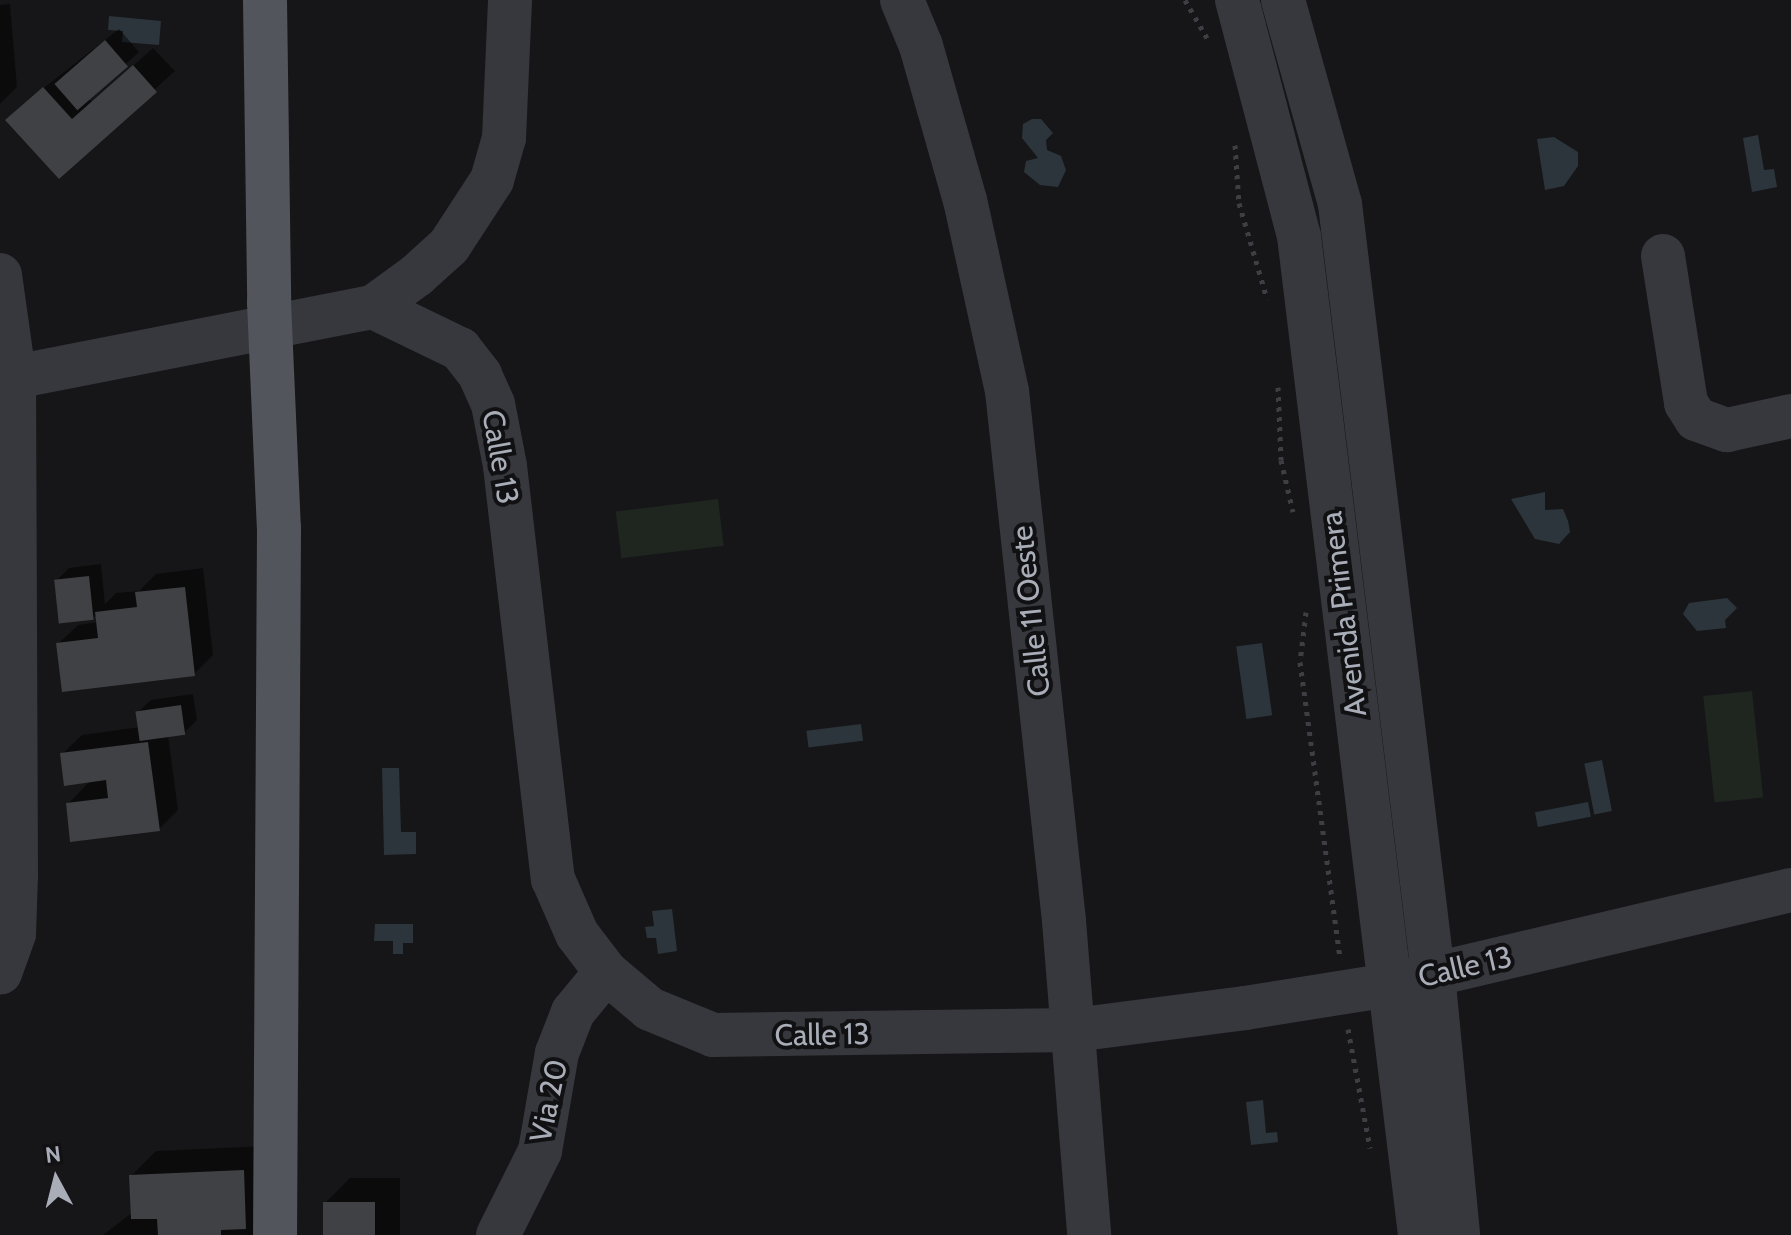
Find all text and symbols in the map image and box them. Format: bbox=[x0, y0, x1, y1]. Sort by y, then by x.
street label: Calle 13 bbox=[474, 407, 526, 507]
street label: Avenida Primera bbox=[1314, 509, 1374, 719]
street label: Calle 11 Oeste bbox=[1004, 524, 1058, 698]
street label: Calle 13 bbox=[1415, 939, 1515, 995]
street label: Calle 13 bbox=[774, 1016, 870, 1054]
street label: Via 20 bbox=[523, 1056, 575, 1146]
north arrow bbox=[16, 1139, 96, 1219]
text: N bbox=[44, 1140, 62, 1169]

